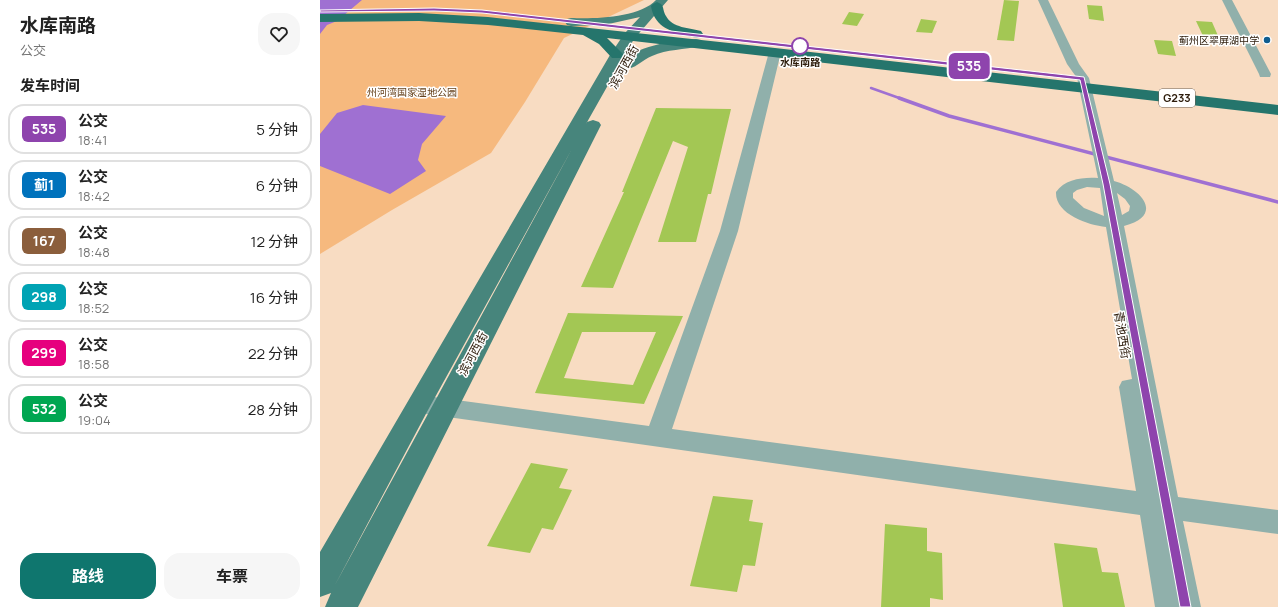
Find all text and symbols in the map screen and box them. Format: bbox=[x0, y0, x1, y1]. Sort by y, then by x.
text: 水库南路 bbox=[20, 12, 96, 38]
button: heart bbox=[258, 13, 300, 55]
place label: 蓟州区翠屏湖中学 bbox=[1179, 33, 1259, 47]
marker: 蓟州区翠屏湖中学 bbox=[1262, 35, 1272, 45]
marker: 水库南路 bbox=[791, 37, 809, 55]
text: 公交 bbox=[20, 41, 46, 59]
street label: 滨河西街 bbox=[604, 42, 643, 92]
line badge: 535 bbox=[946, 53, 992, 79]
place label: 水库南路 bbox=[780, 55, 821, 69]
text: 535 bbox=[957, 56, 981, 75]
text: 发车时间 bbox=[20, 75, 80, 96]
park label: 州河湾国家湿地公园 bbox=[367, 85, 457, 99]
road number: G233 bbox=[1159, 89, 1195, 107]
text: 公交 bbox=[78, 110, 108, 131]
text: 535 bbox=[32, 119, 56, 138]
text: 5 分钟 bbox=[256, 119, 298, 140]
text: 18:41 bbox=[78, 131, 107, 149]
text: 公交 bbox=[78, 166, 108, 187]
text: 蓟1 bbox=[34, 175, 54, 194]
text: 6 分钟 bbox=[256, 175, 298, 196]
text: 18:42 bbox=[78, 187, 110, 205]
text: 公交 bbox=[78, 222, 108, 243]
text: 167 bbox=[33, 231, 55, 250]
text: 12 分钟 bbox=[251, 231, 298, 252]
text: 18:48 bbox=[78, 243, 110, 261]
text: 公交 bbox=[78, 278, 108, 299]
text: 298 bbox=[31, 287, 57, 306]
text: 16 分钟 bbox=[250, 287, 298, 308]
text: 18:52 bbox=[78, 299, 109, 317]
street label: 青池西街 bbox=[1110, 310, 1135, 360]
street label: 滨河西街 bbox=[454, 329, 491, 379]
text: 公交 bbox=[78, 334, 108, 355]
text: 299 bbox=[31, 343, 57, 362]
text: 22 分钟 bbox=[248, 343, 298, 364]
text: 18:58 bbox=[78, 355, 110, 373]
text: 公交 bbox=[78, 390, 108, 411]
text: 532 bbox=[32, 399, 56, 418]
text: 28 分钟 bbox=[248, 399, 298, 420]
text: 19:04 bbox=[78, 411, 111, 429]
button: 路线 bbox=[20, 553, 156, 599]
button: 车票 bbox=[164, 553, 300, 599]

